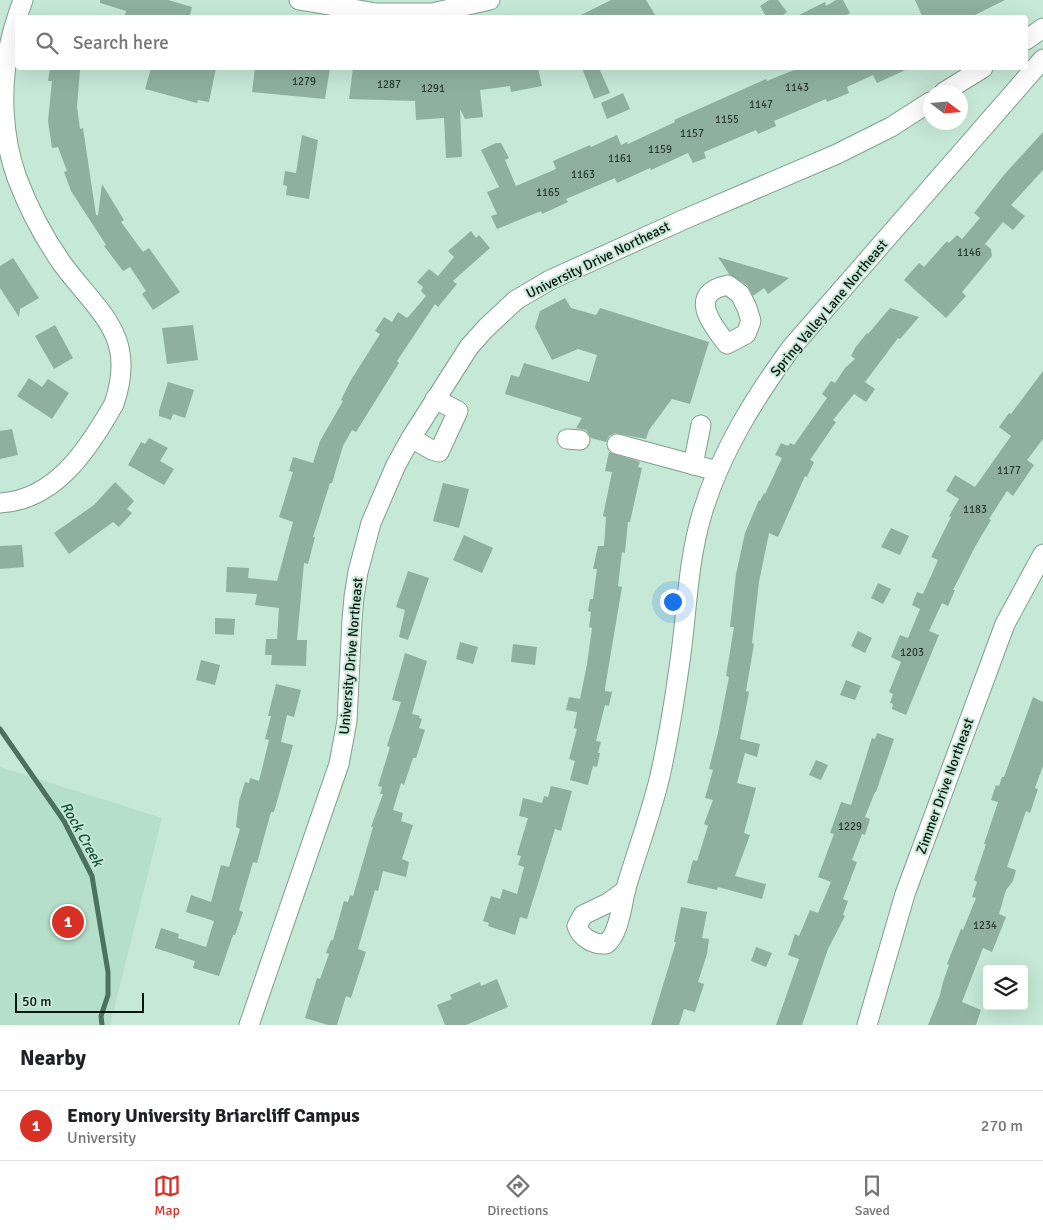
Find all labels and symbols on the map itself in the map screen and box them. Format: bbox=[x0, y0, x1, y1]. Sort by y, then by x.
house number: 1279 bbox=[292, 75, 316, 88]
house number: 1287 bbox=[377, 78, 401, 91]
house number: 1143 bbox=[785, 81, 809, 94]
house number: 1291 bbox=[421, 82, 445, 95]
north arrow bbox=[923, 85, 968, 130]
house number: 1147 bbox=[749, 98, 773, 111]
house number: 1155 bbox=[715, 113, 739, 126]
house number: 1157 bbox=[680, 127, 704, 140]
house number: 1159 bbox=[648, 143, 672, 156]
house number: 1161 bbox=[608, 152, 632, 165]
house number: 1163 bbox=[571, 168, 595, 181]
house number: 1165 bbox=[536, 186, 560, 199]
street label: University Drive Northeast bbox=[523, 218, 673, 302]
street label: Spring Valley Lane Northeast bbox=[767, 236, 891, 380]
house number: 1146 bbox=[957, 246, 981, 259]
house number: 1177 bbox=[997, 464, 1021, 477]
house number: 1183 bbox=[963, 503, 987, 516]
street label: University Drive Northeast bbox=[336, 577, 366, 735]
your location bbox=[660, 589, 686, 615]
house number: 1203 bbox=[900, 646, 924, 659]
street label: Zimmer Drive Northeast bbox=[912, 716, 978, 856]
water label: Rock Creek bbox=[57, 798, 108, 871]
house number: 1229 bbox=[838, 820, 862, 833]
pin: 1 bbox=[52, 903, 84, 941]
house number: 1234 bbox=[973, 919, 997, 932]
scale bar bbox=[15, 990, 144, 1013]

